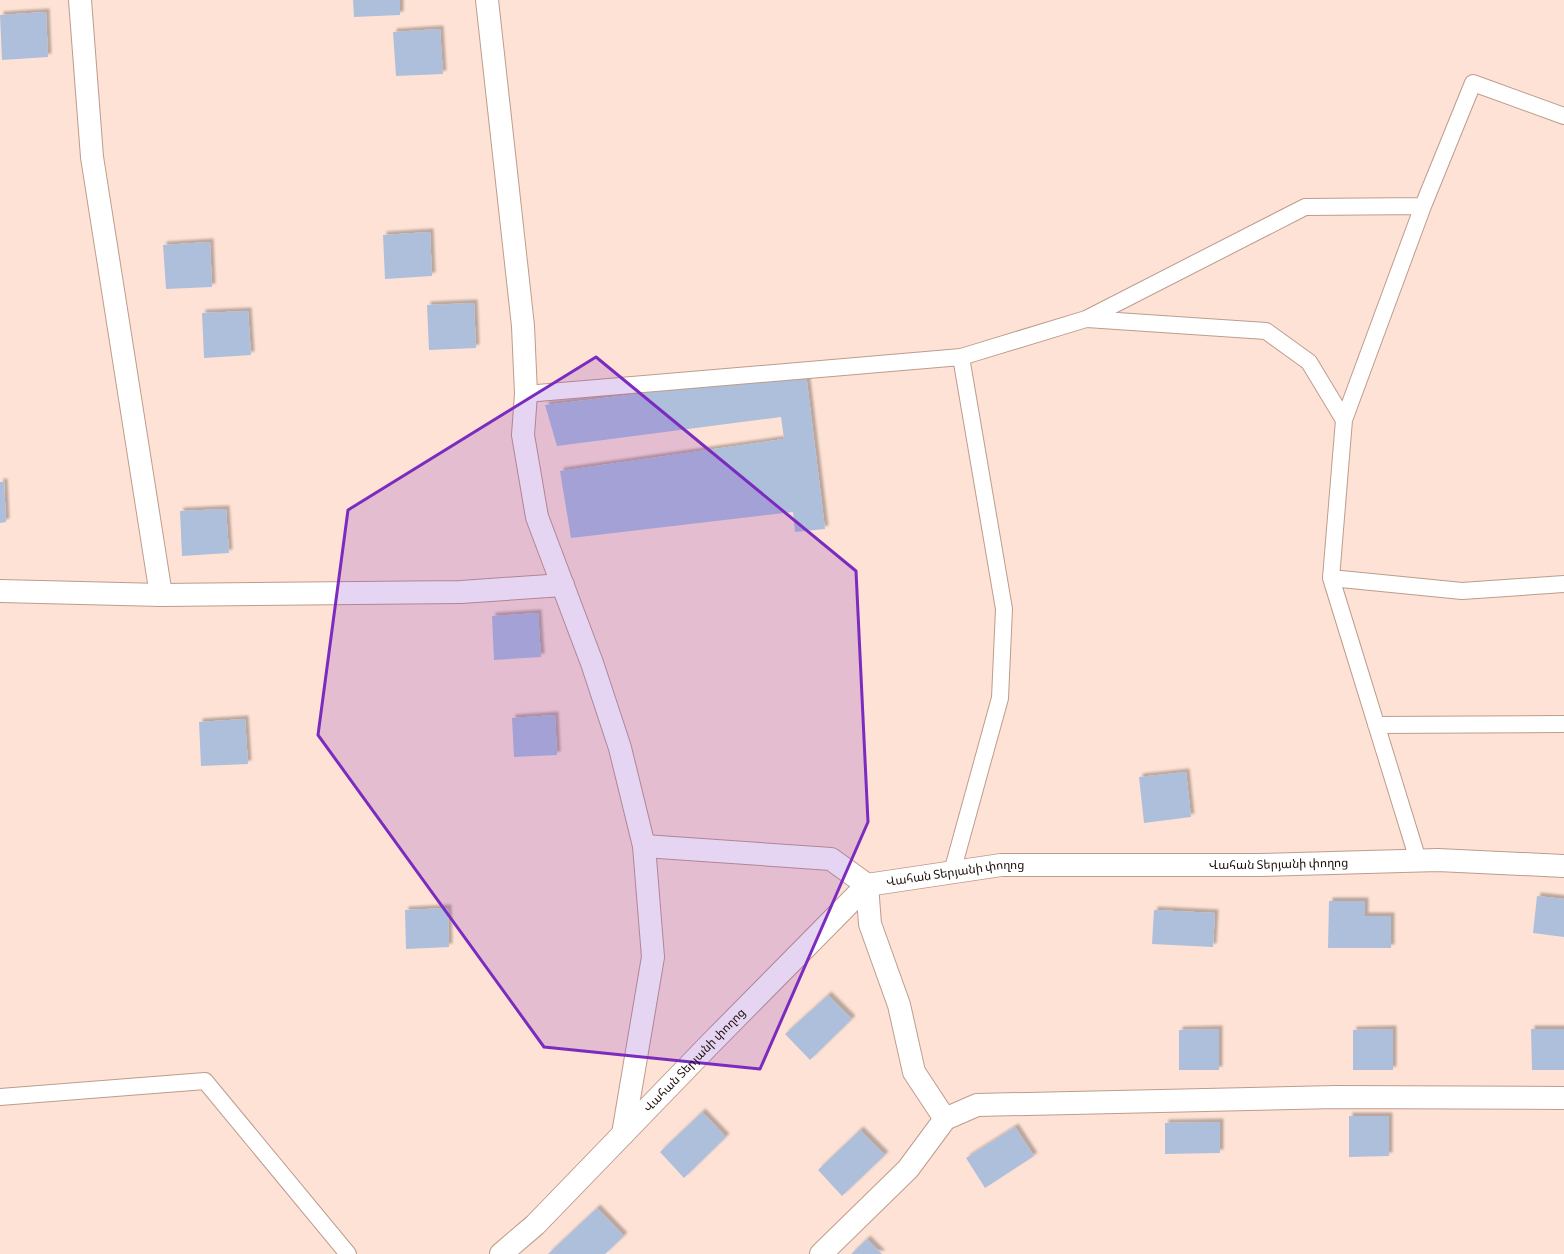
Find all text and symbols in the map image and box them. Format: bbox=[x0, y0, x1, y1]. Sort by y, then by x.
street label: Վահան Տերյանի փողոց bbox=[1209, 855, 1349, 872]
street label: Վահան Տերյանի փողոց bbox=[885, 857, 1024, 888]
street label: Վահան Տերյանի փողոց bbox=[640, 1005, 748, 1114]

